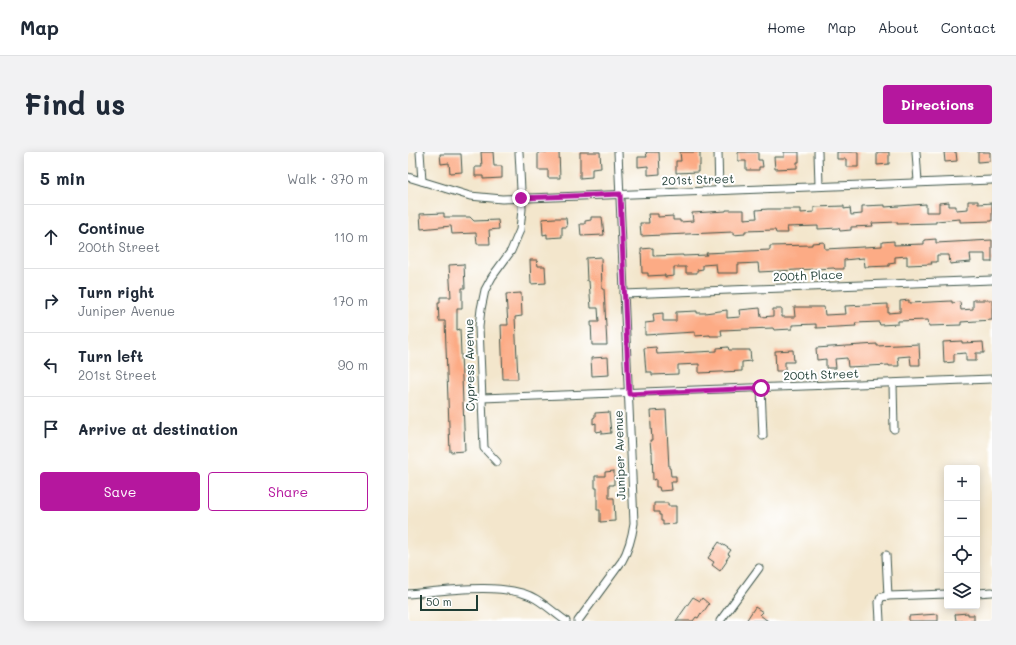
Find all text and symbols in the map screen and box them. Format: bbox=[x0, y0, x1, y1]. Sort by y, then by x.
text: Map bbox=[20, 15, 59, 40]
text: Home bbox=[767, 18, 805, 37]
text: Map bbox=[827, 18, 856, 37]
text: About bbox=[878, 18, 919, 37]
text: Contact bbox=[941, 18, 996, 37]
button: Directions bbox=[883, 85, 992, 124]
text: Find us bbox=[24, 86, 125, 122]
text: 5 min bbox=[40, 167, 85, 189]
text: Walk · 370 m bbox=[287, 170, 368, 187]
street label: 201st Street bbox=[661, 170, 735, 188]
route end bbox=[512, 189, 530, 207]
text: Continue bbox=[78, 218, 145, 238]
icon: ahead bbox=[40, 226, 62, 248]
text: 110 m bbox=[334, 228, 368, 245]
text: 200th Street bbox=[78, 238, 160, 255]
street label: 200th Place bbox=[773, 266, 843, 284]
text: Turn right bbox=[78, 282, 155, 302]
icon: right bbox=[40, 290, 62, 312]
text: 170 m bbox=[332, 292, 368, 309]
text: Juniper Avenue bbox=[78, 302, 175, 319]
street label: Cypress Avenue bbox=[460, 319, 478, 412]
text: Turn left bbox=[78, 346, 143, 366]
icon: left bbox=[40, 354, 62, 376]
text: 90 m bbox=[338, 356, 368, 373]
street label: 200th Street bbox=[783, 365, 859, 383]
text: 201st Street bbox=[78, 366, 157, 383]
route start bbox=[752, 379, 770, 397]
street label: Juniper Avenue bbox=[609, 410, 629, 500]
icon: arrive bbox=[40, 418, 62, 440]
text: Arrive at destination bbox=[78, 419, 238, 439]
map controls bbox=[944, 465, 980, 609]
button: + bbox=[944, 465, 980, 501]
button: Save bbox=[40, 472, 200, 511]
button: Share bbox=[208, 472, 368, 511]
button: − bbox=[944, 501, 980, 537]
button: locate bbox=[944, 537, 980, 573]
button: layers bbox=[944, 573, 980, 609]
scale bar bbox=[420, 593, 478, 612]
text: 50 m bbox=[426, 594, 452, 609]

